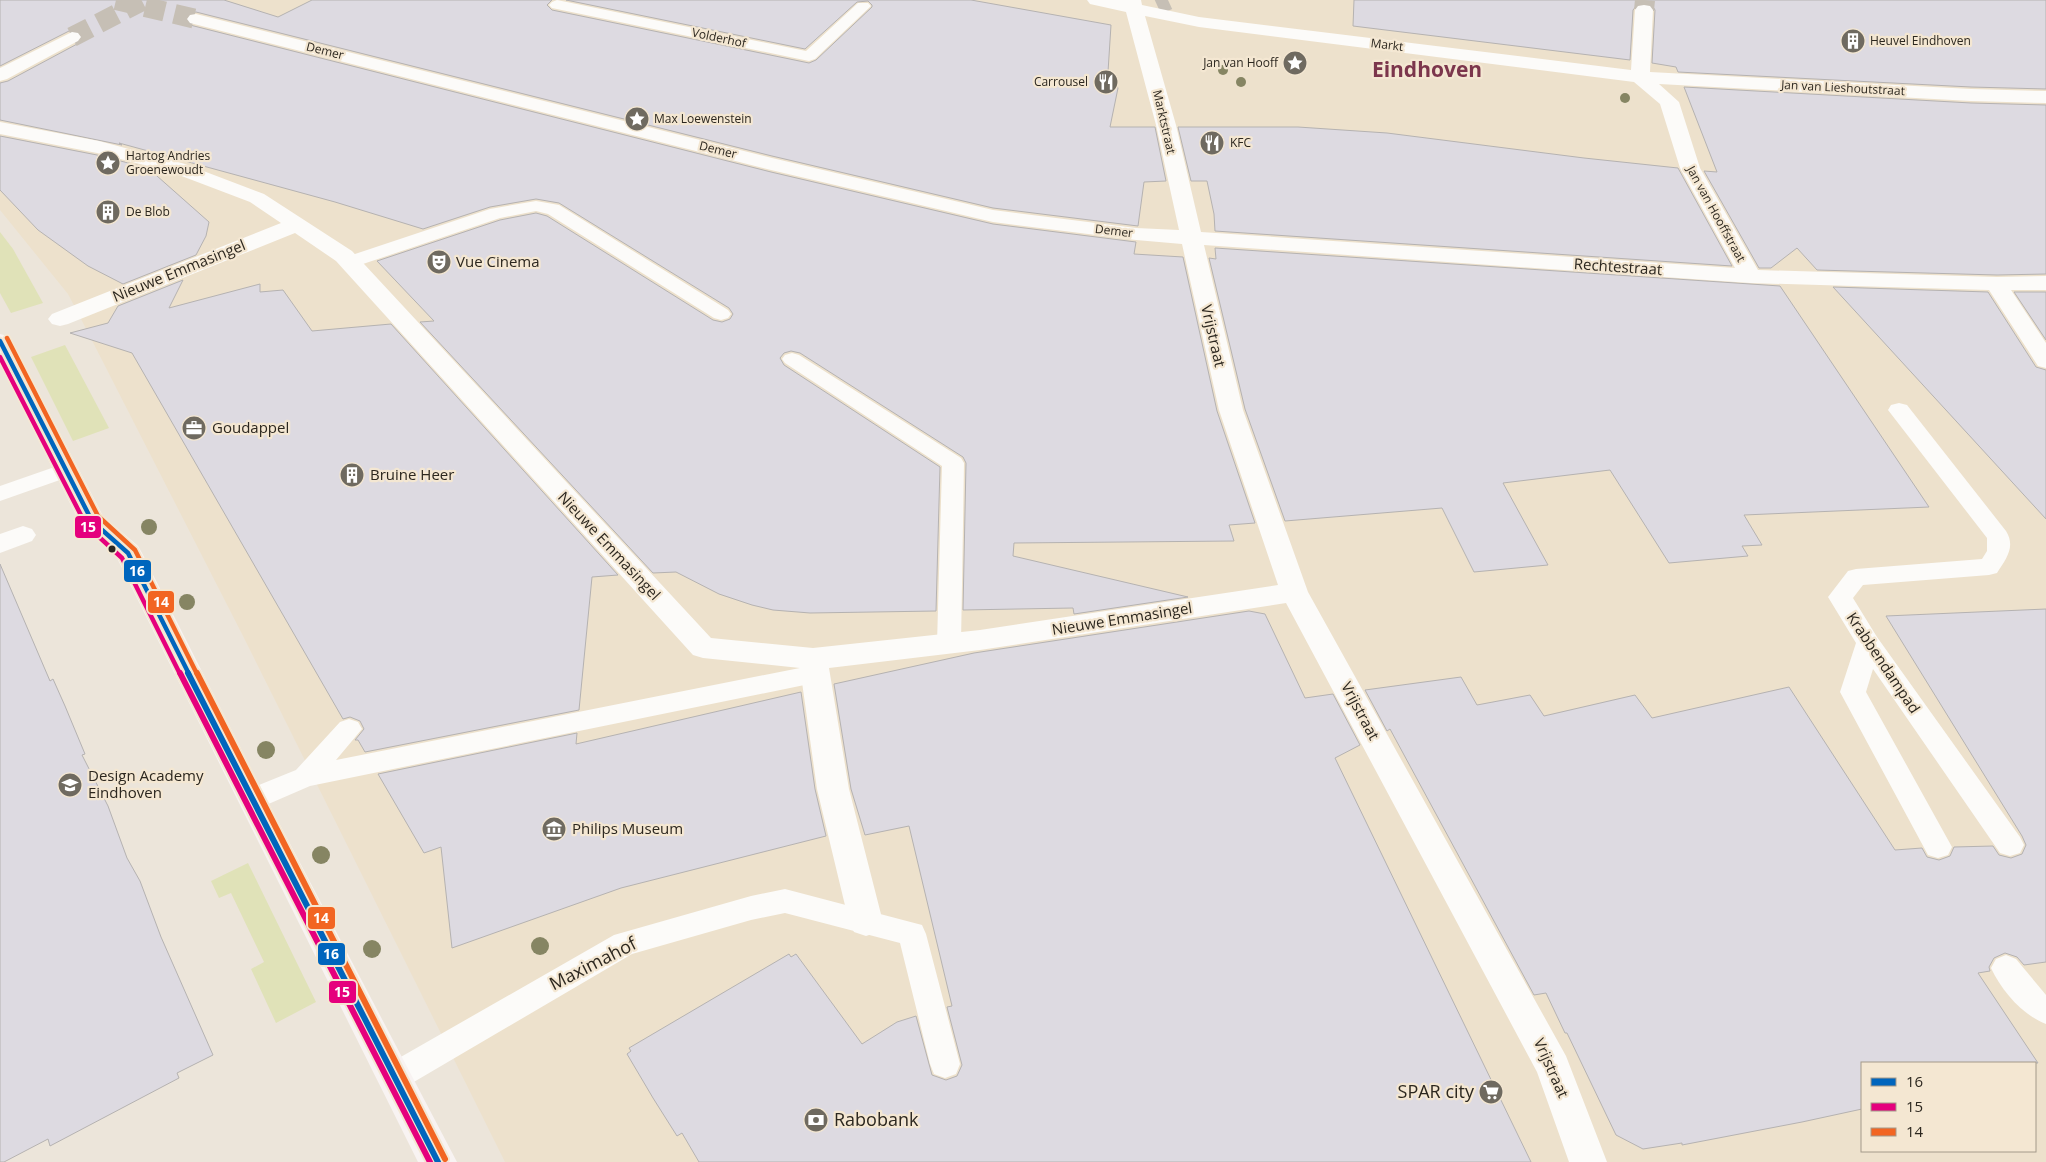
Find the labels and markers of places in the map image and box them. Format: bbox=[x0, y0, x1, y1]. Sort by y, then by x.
building icon: Heuvel Eindhoven bbox=[1840, 28, 1866, 54]
place label: Heuvel Eindhoven bbox=[1870, 32, 1971, 49]
place icon: Jan van Hooff bbox=[1282, 50, 1308, 76]
place label: Jan van Hooff bbox=[1202, 54, 1279, 71]
restaurant icon: Carrousel bbox=[1093, 69, 1119, 95]
place label: Carrousel bbox=[1034, 73, 1088, 90]
place icon: Max Loewenstein bbox=[624, 106, 650, 132]
place label: Max Loewenstein bbox=[654, 110, 752, 127]
restaurant icon: KFC bbox=[1199, 130, 1225, 156]
place label: KFC bbox=[1230, 134, 1252, 151]
place label: Hartog Andries Groenewoudt bbox=[126, 147, 211, 178]
place icon: Hartog Andries Groenewoudt bbox=[95, 150, 121, 176]
building icon: De Blob bbox=[95, 199, 121, 225]
place label: De Blob bbox=[126, 203, 170, 220]
theatre icon: Vue Cinema bbox=[426, 249, 452, 275]
place label: Vue Cinema bbox=[456, 251, 540, 271]
office icon: Goudappel bbox=[181, 415, 207, 441]
place label: Goudappel bbox=[212, 417, 289, 437]
building icon: Bruine Heer bbox=[339, 462, 365, 488]
place label: Bruine Heer bbox=[370, 464, 454, 484]
unlabelled marker bbox=[107, 544, 117, 554]
place label: Design Academy Eindhoven bbox=[88, 765, 204, 802]
school or university icon: Design Academy Eindhoven bbox=[57, 772, 83, 798]
museum icon: Philips Museum bbox=[541, 816, 567, 842]
place label: Philips Museum bbox=[572, 818, 683, 838]
place label: SPAR city bbox=[1398, 1079, 1475, 1103]
supermarket icon: SPAR city bbox=[1478, 1079, 1504, 1105]
bank icon: Rabobank bbox=[803, 1107, 829, 1133]
place label: Rabobank bbox=[834, 1107, 919, 1131]

